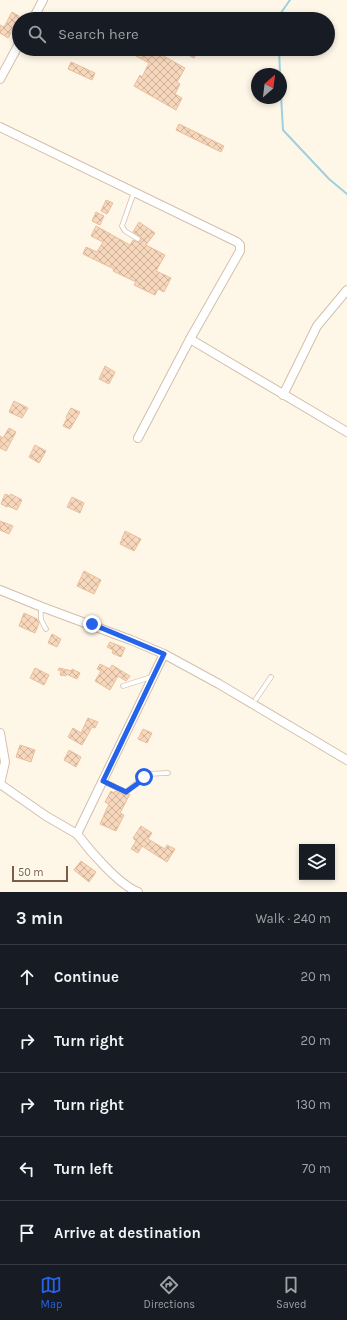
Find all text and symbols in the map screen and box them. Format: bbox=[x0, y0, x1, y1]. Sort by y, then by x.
search box bbox=[12, 12, 335, 56]
icon: search bbox=[26, 23, 48, 45]
text: Search here bbox=[58, 25, 139, 43]
north arrow bbox=[251, 68, 287, 104]
route end bbox=[83, 615, 101, 633]
route start bbox=[135, 768, 153, 786]
map controls bbox=[299, 844, 335, 880]
button: layers bbox=[299, 844, 335, 880]
scale bar bbox=[12, 864, 68, 883]
text: 50 m bbox=[18, 866, 44, 879]
text: 3 min bbox=[16, 908, 63, 928]
text: Walk · 240 m bbox=[255, 911, 331, 926]
icon: ahead bbox=[16, 966, 38, 988]
text: Continue bbox=[54, 968, 119, 986]
text: 20 m bbox=[301, 969, 331, 984]
icon: right bbox=[16, 1030, 38, 1052]
text: Turn right bbox=[54, 1032, 124, 1050]
text: 20 m bbox=[301, 1033, 331, 1048]
icon: right bbox=[16, 1094, 38, 1116]
text: Turn right bbox=[54, 1096, 124, 1114]
text: 130 m bbox=[296, 1097, 331, 1112]
icon: left bbox=[16, 1158, 38, 1180]
text: Turn left bbox=[54, 1160, 113, 1178]
text: 70 m bbox=[302, 1161, 331, 1176]
icon: arrive bbox=[16, 1222, 38, 1244]
text: Arrive at destination bbox=[54, 1224, 201, 1242]
tab: Map bbox=[40, 1274, 62, 1311]
tab: Directions bbox=[143, 1274, 195, 1311]
tab: Saved bbox=[276, 1274, 307, 1311]

